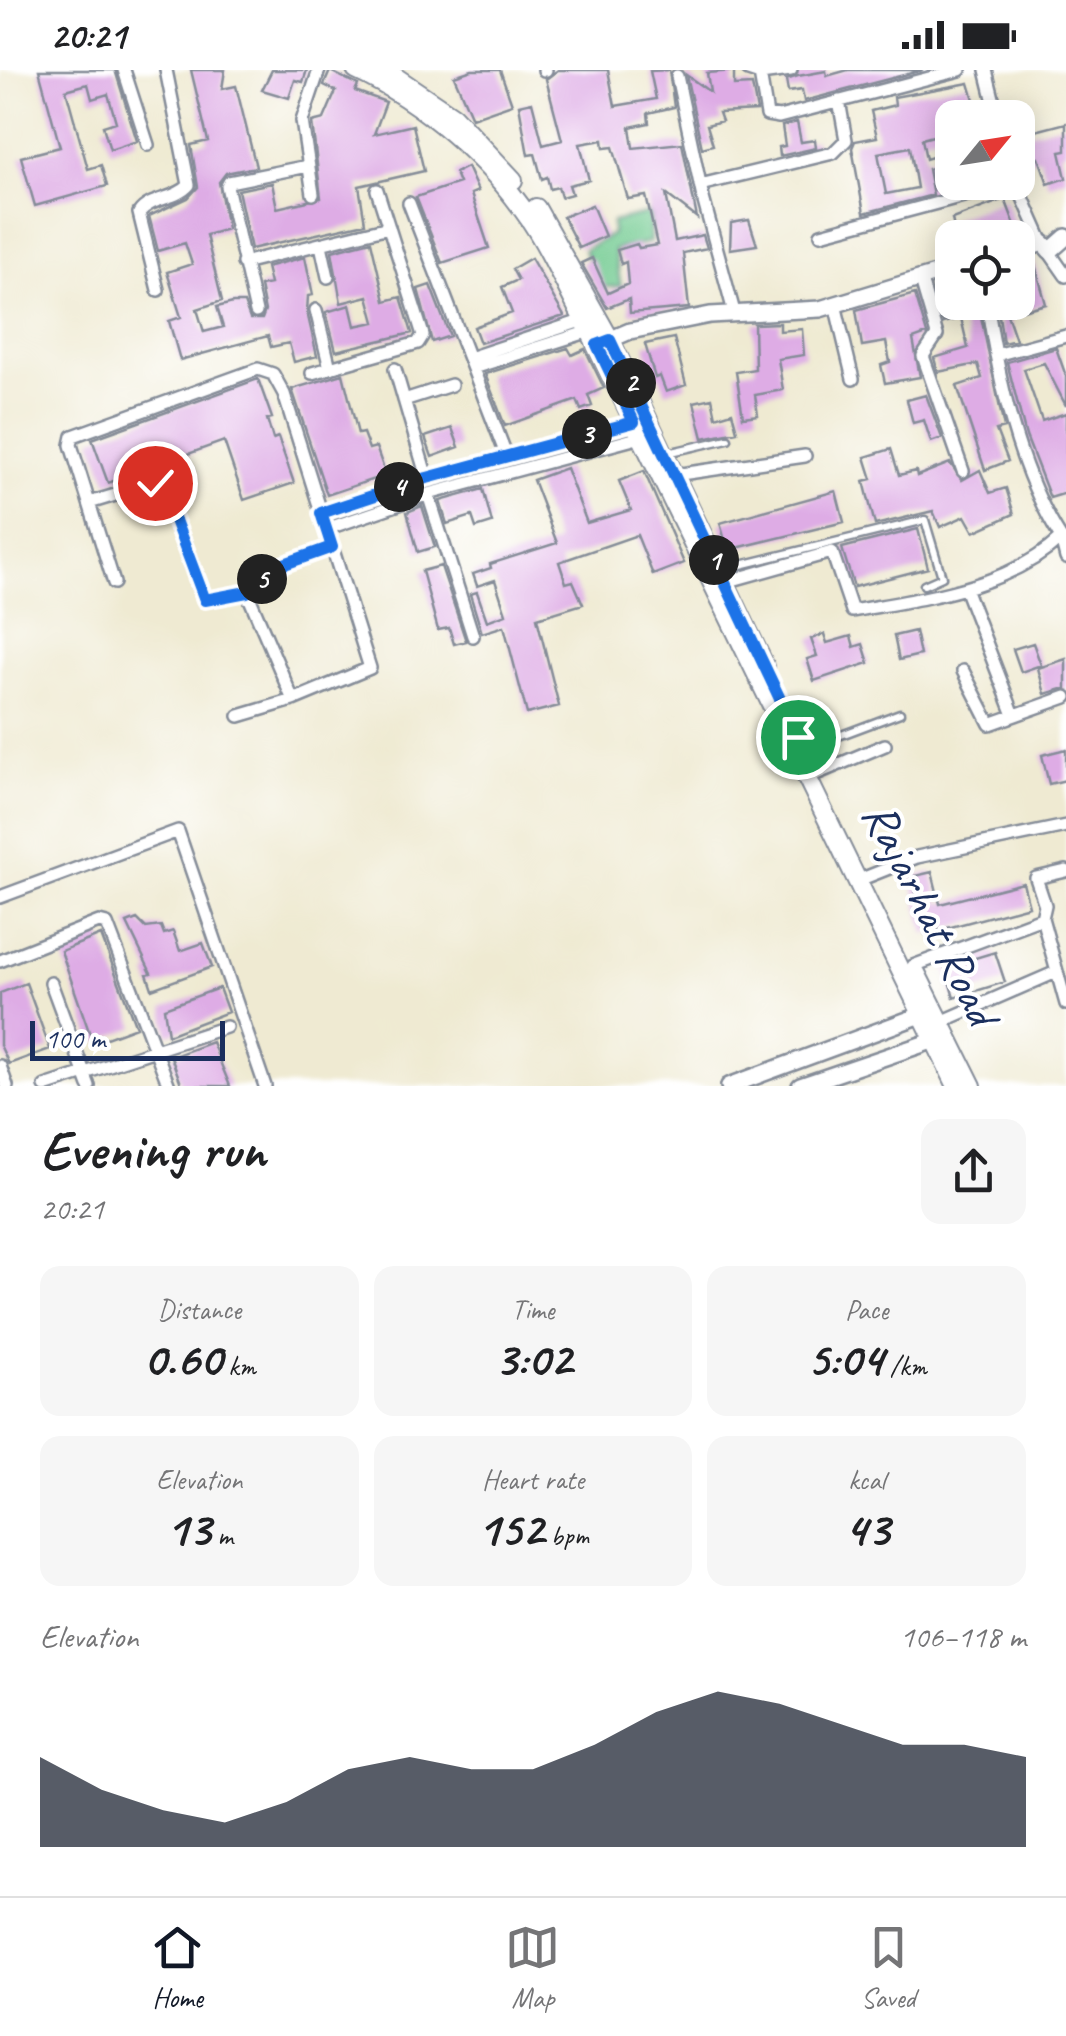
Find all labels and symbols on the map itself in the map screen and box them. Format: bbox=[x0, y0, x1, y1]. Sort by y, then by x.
north arrow bbox=[935, 100, 1035, 200]
pin: 2 bbox=[606, 358, 656, 408]
pin: 3 bbox=[562, 409, 612, 459]
pin bbox=[113, 441, 198, 526]
pin: 4 bbox=[374, 462, 424, 512]
pin: 1 bbox=[689, 535, 739, 585]
pin: 5 bbox=[237, 554, 287, 604]
pin bbox=[756, 695, 841, 780]
street label: Rajarhat Road bbox=[849, 792, 1016, 1041]
scale bar bbox=[30, 1016, 225, 1060]

